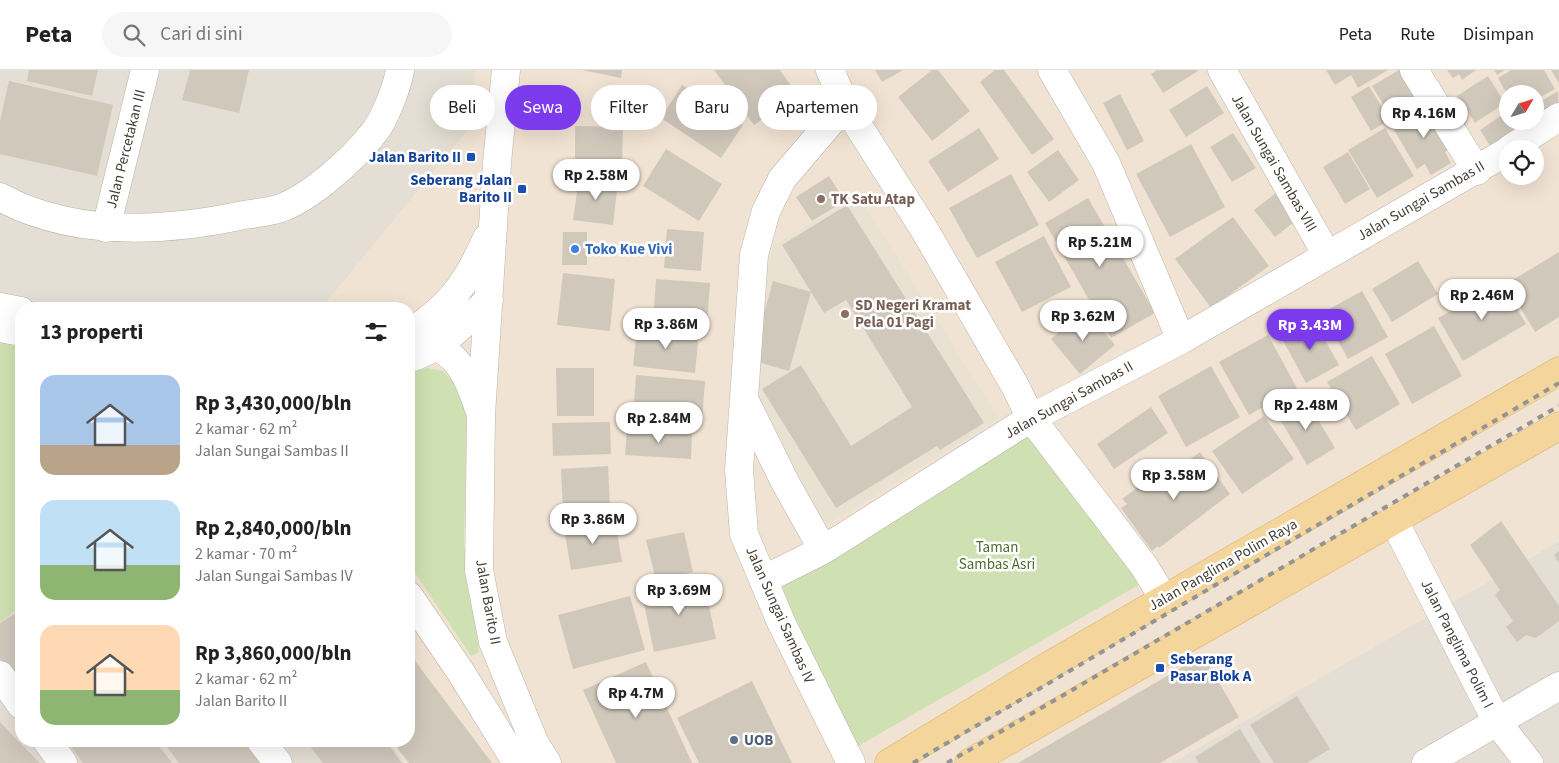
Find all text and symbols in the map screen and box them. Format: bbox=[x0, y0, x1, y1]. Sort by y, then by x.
search box bbox=[102, 12, 452, 57]
text: Peta bbox=[25, 17, 72, 52]
icon: search bbox=[120, 21, 148, 49]
text: Cari di sini bbox=[160, 21, 243, 48]
text: Peta bbox=[1339, 22, 1372, 47]
text: Rute bbox=[1400, 22, 1435, 47]
text: Disimpan bbox=[1463, 22, 1534, 47]
chip: Beli bbox=[430, 85, 495, 130]
chip: Sewa bbox=[505, 85, 581, 130]
chip: Filter bbox=[591, 85, 666, 130]
chip: Baru bbox=[676, 85, 748, 130]
chip: Apartemen bbox=[758, 85, 877, 130]
north arrow bbox=[1499, 85, 1544, 130]
map controls bbox=[1499, 85, 1544, 185]
street label: Jalan Percetakan III bbox=[101, 87, 151, 211]
street label: Jalan Sungai Sambas VIII bbox=[1226, 90, 1322, 236]
pin: Rp 4.16M bbox=[1372, 97, 1476, 139]
text: Rp 4.16M bbox=[1392, 102, 1456, 124]
button: locate bbox=[1499, 140, 1544, 185]
place label: Jalan Barito II bbox=[369, 147, 461, 168]
marker: Jalan Barito II bbox=[465, 151, 477, 163]
street label: Jalan Sungai Sambas II bbox=[1353, 156, 1489, 246]
pin: Rp 2.58M bbox=[544, 158, 648, 201]
text: Rp 2.58M bbox=[564, 164, 628, 186]
place label: Seberang Jalan Barito II bbox=[410, 170, 512, 208]
marker: Seberang Jalan Barito II bbox=[516, 183, 528, 195]
place label: TK Satu Atap bbox=[831, 189, 915, 210]
marker: TK Satu Atap bbox=[815, 193, 827, 205]
pin: Rp 5.21M bbox=[1048, 226, 1152, 268]
text: Rp 5.21M bbox=[1068, 231, 1132, 253]
place label: Toko Kue Vivi bbox=[585, 239, 672, 260]
marker: Toko Kue Vivi bbox=[569, 243, 581, 255]
pin: Rp 2.46M bbox=[1430, 278, 1534, 321]
text: Rp 2.46M bbox=[1450, 284, 1514, 306]
place label: SD Negeri Kramat Pela 01 Pagi bbox=[855, 295, 971, 333]
pin: Rp 3.62M bbox=[1031, 300, 1135, 342]
text: Rp 3.62M bbox=[1051, 305, 1115, 327]
pin: Rp 3.86M bbox=[614, 308, 718, 350]
marker: SD Negeri Kramat Pela 01 Pagi bbox=[839, 308, 851, 320]
pin: Rp 3.43M bbox=[1258, 308, 1362, 351]
text: Rp 3.86M bbox=[634, 313, 698, 335]
text: Rp 3.43M bbox=[1278, 314, 1342, 336]
text: 13 properti bbox=[40, 317, 143, 347]
icon: filters bbox=[362, 318, 390, 346]
street label: Jalan Sungai Sambas II bbox=[1001, 356, 1137, 444]
text: Rp 3,430,000/bln bbox=[195, 388, 352, 418]
pin: Rp 2.48M bbox=[1254, 388, 1358, 431]
text: Rp 2.48M bbox=[1274, 394, 1338, 416]
icon: home bbox=[80, 395, 140, 455]
pin: Rp 2.84M bbox=[607, 402, 711, 444]
text: Rp 2.84M bbox=[627, 407, 691, 429]
text: 2 kamar · 62 m² bbox=[195, 418, 297, 440]
text: Jalan Sungai Sambas II bbox=[195, 440, 349, 462]
pin: Rp 3.58M bbox=[1122, 458, 1226, 501]
text: Rp 3.58M bbox=[1142, 464, 1206, 486]
pin: Rp 3.86M bbox=[541, 502, 645, 545]
text: Rp 3.86M bbox=[561, 508, 625, 530]
text: Rp 2,840,000/bln bbox=[195, 513, 352, 543]
street label: Jalan Panglima Polim Raya bbox=[1145, 514, 1301, 616]
icon: home bbox=[80, 520, 140, 580]
park label: Taman Sambas Asri bbox=[959, 537, 1035, 575]
text: 2 kamar · 70 m² bbox=[195, 543, 297, 565]
street label: Jalan Sungai Sambas IV bbox=[740, 543, 820, 687]
street label: Jalan Barito II bbox=[470, 558, 506, 646]
text: Jalan Sungai Sambas IV bbox=[195, 565, 353, 587]
pin: Rp 3.69M bbox=[627, 574, 731, 616]
street label: Jalan Panglima Polim I bbox=[1415, 576, 1499, 712]
text: Rp 3.69M bbox=[647, 579, 711, 601]
text: Rp 3,860,000/bln bbox=[195, 638, 352, 668]
icon: home bbox=[80, 645, 140, 705]
place label: Seberang Pasar Blok A bbox=[1170, 649, 1252, 687]
marker: Seberang Pasar Blok A bbox=[1154, 662, 1166, 674]
text: 2 kamar · 62 m² bbox=[195, 668, 297, 690]
pin: Rp 4.7M bbox=[590, 676, 682, 719]
text: Rp 4.7M bbox=[608, 682, 664, 704]
text: Jalan Barito II bbox=[195, 690, 287, 712]
place label: UOB bbox=[744, 730, 773, 751]
marker: UOB bbox=[728, 734, 740, 746]

